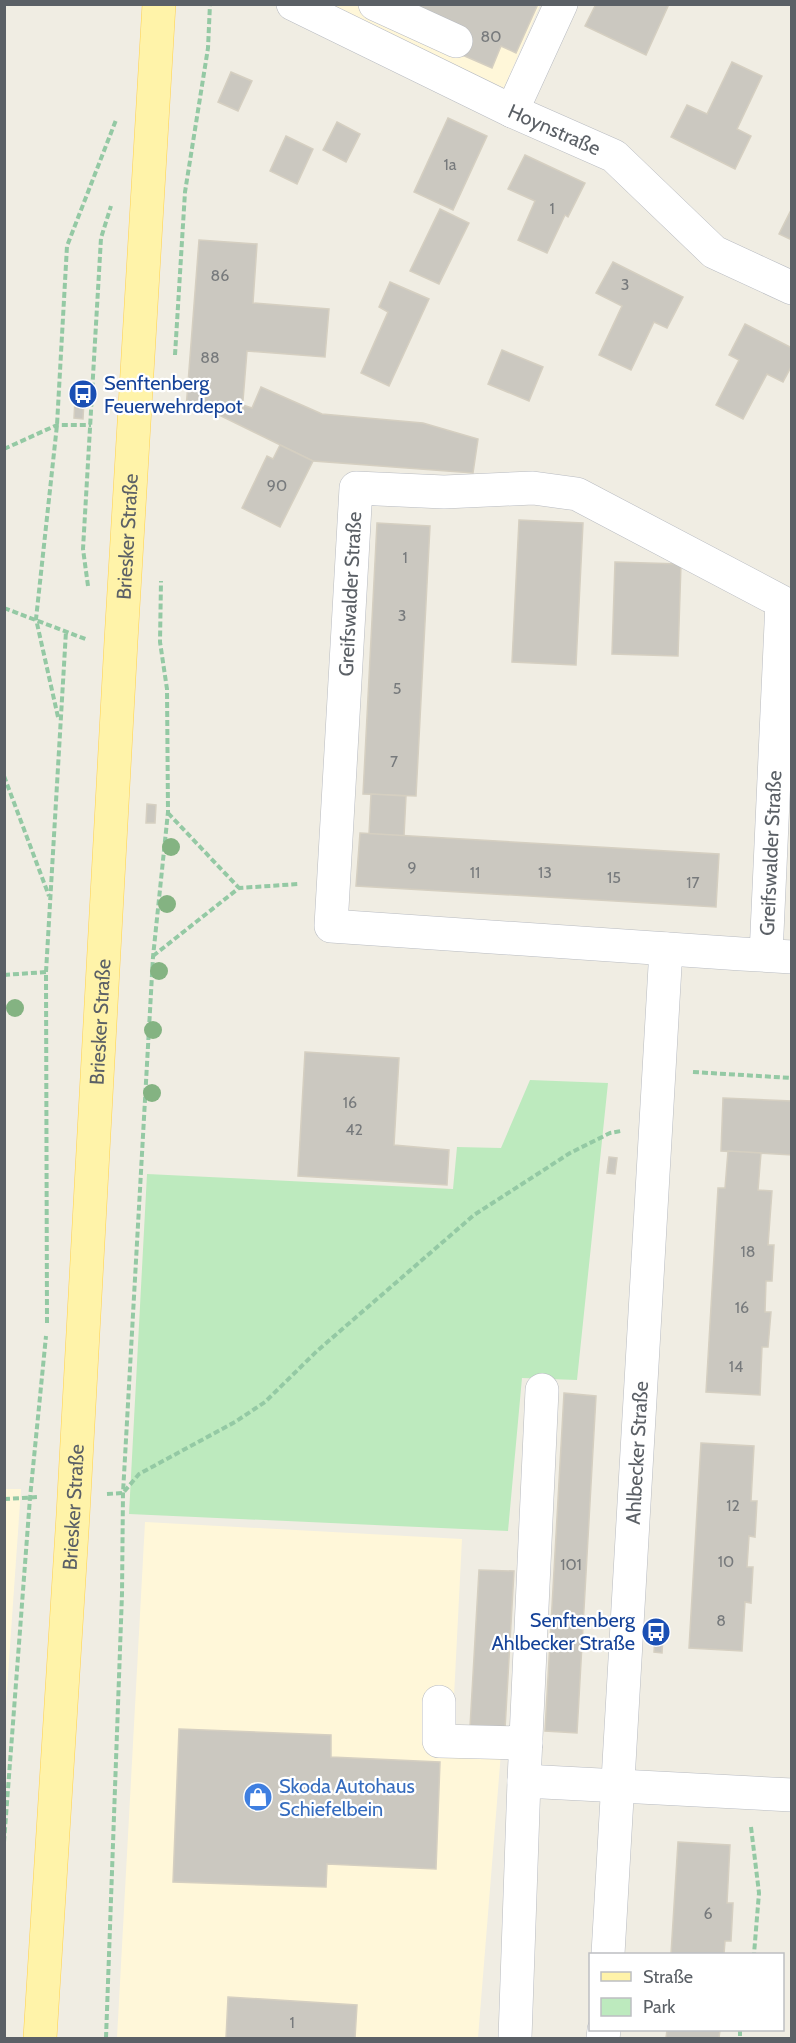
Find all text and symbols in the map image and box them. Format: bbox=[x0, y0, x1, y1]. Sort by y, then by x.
house number: 80 bbox=[481, 27, 501, 46]
street label: Hoynstraße bbox=[504, 99, 604, 161]
house number: 1a bbox=[444, 155, 457, 174]
house number: 1 bbox=[549, 199, 555, 218]
house number: 86 bbox=[211, 266, 229, 285]
house number: 3 bbox=[621, 275, 629, 294]
house number: 88 bbox=[200, 348, 220, 367]
place label: Senftenberg Feuerwehrdepot bbox=[104, 371, 243, 418]
bus stop icon: Senftenberg Feuerwehrdepot bbox=[67, 378, 99, 410]
street label: Briesker Straße bbox=[111, 473, 143, 600]
house number: 90 bbox=[267, 476, 287, 495]
street label: Greifswalder Straße bbox=[334, 511, 366, 677]
house number: 1 bbox=[402, 548, 408, 567]
house number: 3 bbox=[398, 606, 406, 625]
house number: 5 bbox=[393, 679, 401, 698]
house number: 7 bbox=[390, 752, 398, 771]
street label: Greifswalder Straße bbox=[755, 770, 786, 936]
house number: 9 bbox=[407, 858, 417, 877]
house number: 11 bbox=[470, 863, 480, 882]
house number: 13 bbox=[538, 863, 552, 882]
house number: 15 bbox=[607, 868, 621, 887]
house number: 17 bbox=[686, 873, 700, 892]
street label: Briesker Straße bbox=[85, 958, 116, 1085]
house number: 16 bbox=[343, 1093, 357, 1112]
house number: 42 bbox=[345, 1120, 363, 1139]
house number: 18 bbox=[741, 1242, 755, 1261]
house number: 16 bbox=[735, 1298, 749, 1317]
house number: 14 bbox=[729, 1357, 743, 1376]
street label: Ahlbecker Straße bbox=[621, 1380, 653, 1525]
street label: Briesker Straße bbox=[58, 1443, 89, 1571]
house number: 12 bbox=[726, 1496, 740, 1515]
house number: 10 bbox=[718, 1552, 734, 1571]
house number: 101 bbox=[560, 1555, 582, 1574]
place label: Senftenberg Ahlbecker Straße bbox=[492, 1608, 636, 1655]
house number: 8 bbox=[716, 1611, 726, 1630]
bus stop icon: Senftenberg Ahlbecker Straße bbox=[640, 1616, 672, 1648]
place label: Skoda Autohaus Schiefelbein bbox=[279, 1774, 415, 1821]
shop icon: Skoda Autohaus Schiefelbein bbox=[242, 1781, 274, 1813]
house number: 6 bbox=[703, 1904, 713, 1923]
legend bbox=[589, 1953, 784, 2031]
text: Straße bbox=[643, 1966, 693, 1988]
text: Park bbox=[643, 1996, 676, 2018]
house number: 1 bbox=[289, 2013, 295, 2032]

